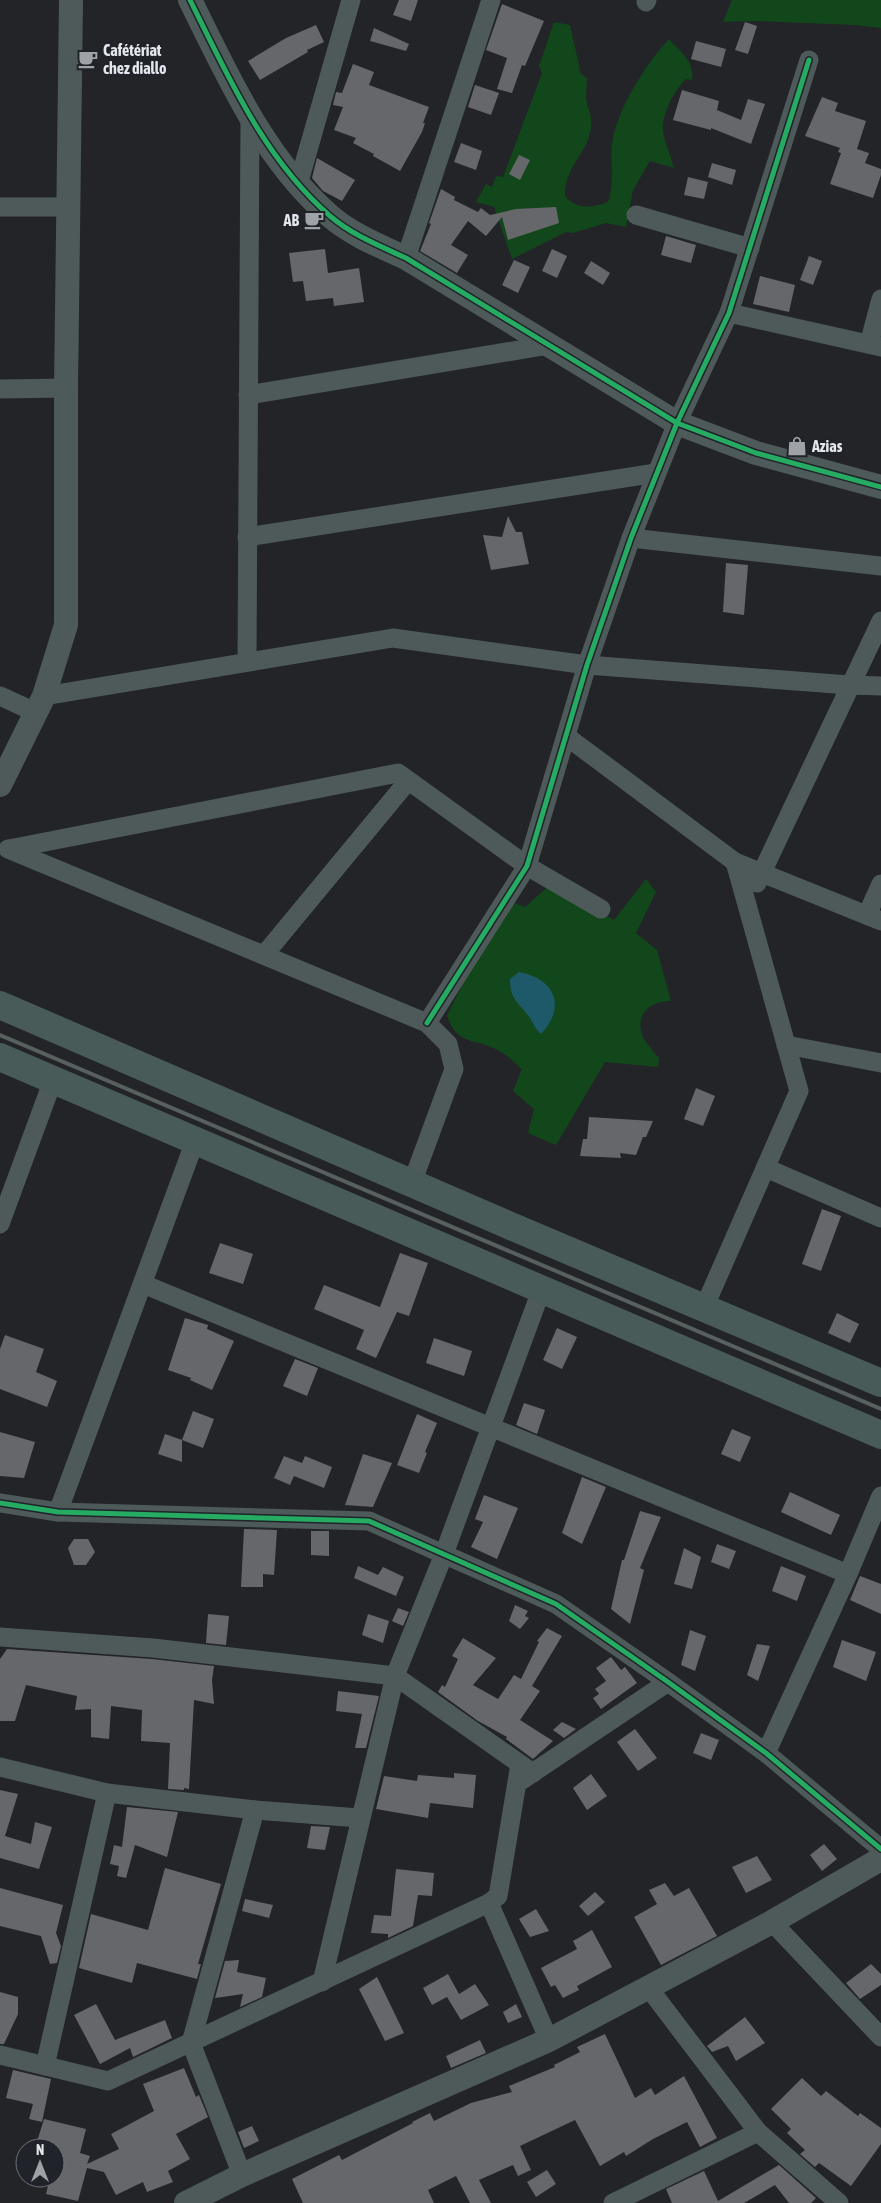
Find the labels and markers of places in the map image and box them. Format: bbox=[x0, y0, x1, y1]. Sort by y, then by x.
place label: Cafétériat chez diallo bbox=[103, 41, 167, 77]
cafe icon: Cafétériat chez diallo bbox=[77, 48, 99, 70]
cafe icon: AB bbox=[303, 209, 325, 231]
place label: AB bbox=[283, 211, 299, 229]
shop icon: Azias bbox=[786, 435, 808, 457]
place label: Azias bbox=[811, 437, 843, 455]

